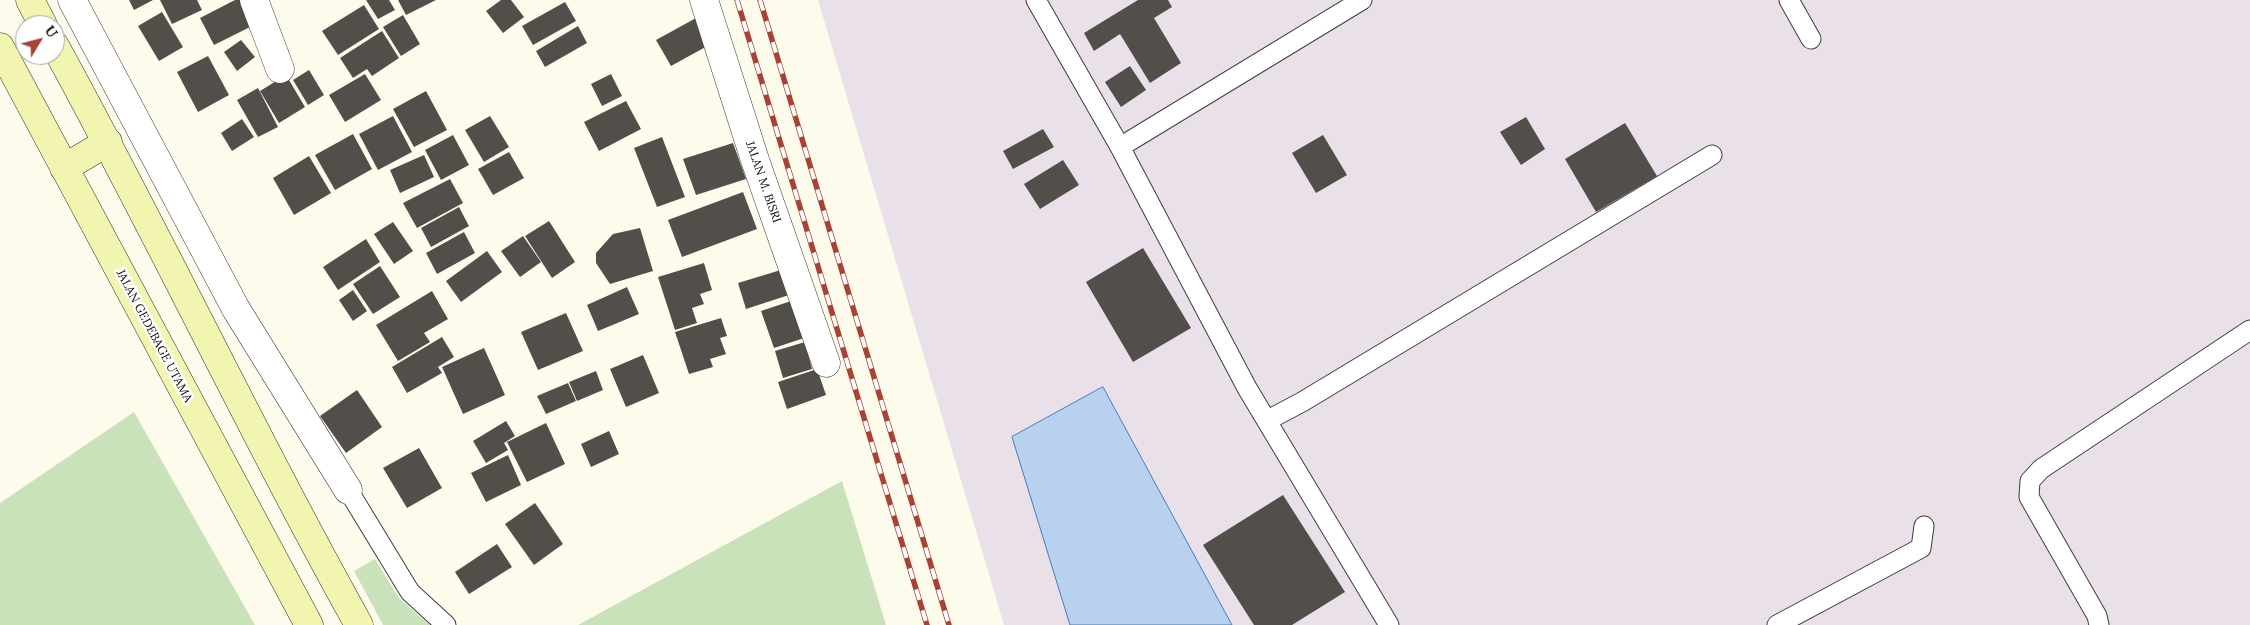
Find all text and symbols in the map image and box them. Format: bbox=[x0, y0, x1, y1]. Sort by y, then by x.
north arrow bbox=[15, 15, 65, 65]
text: U bbox=[41, 22, 62, 41]
street label: JALAN M. BISRI bbox=[742, 139, 784, 225]
street label: JALAN GEDEBAGE UTAMA bbox=[113, 267, 195, 405]

